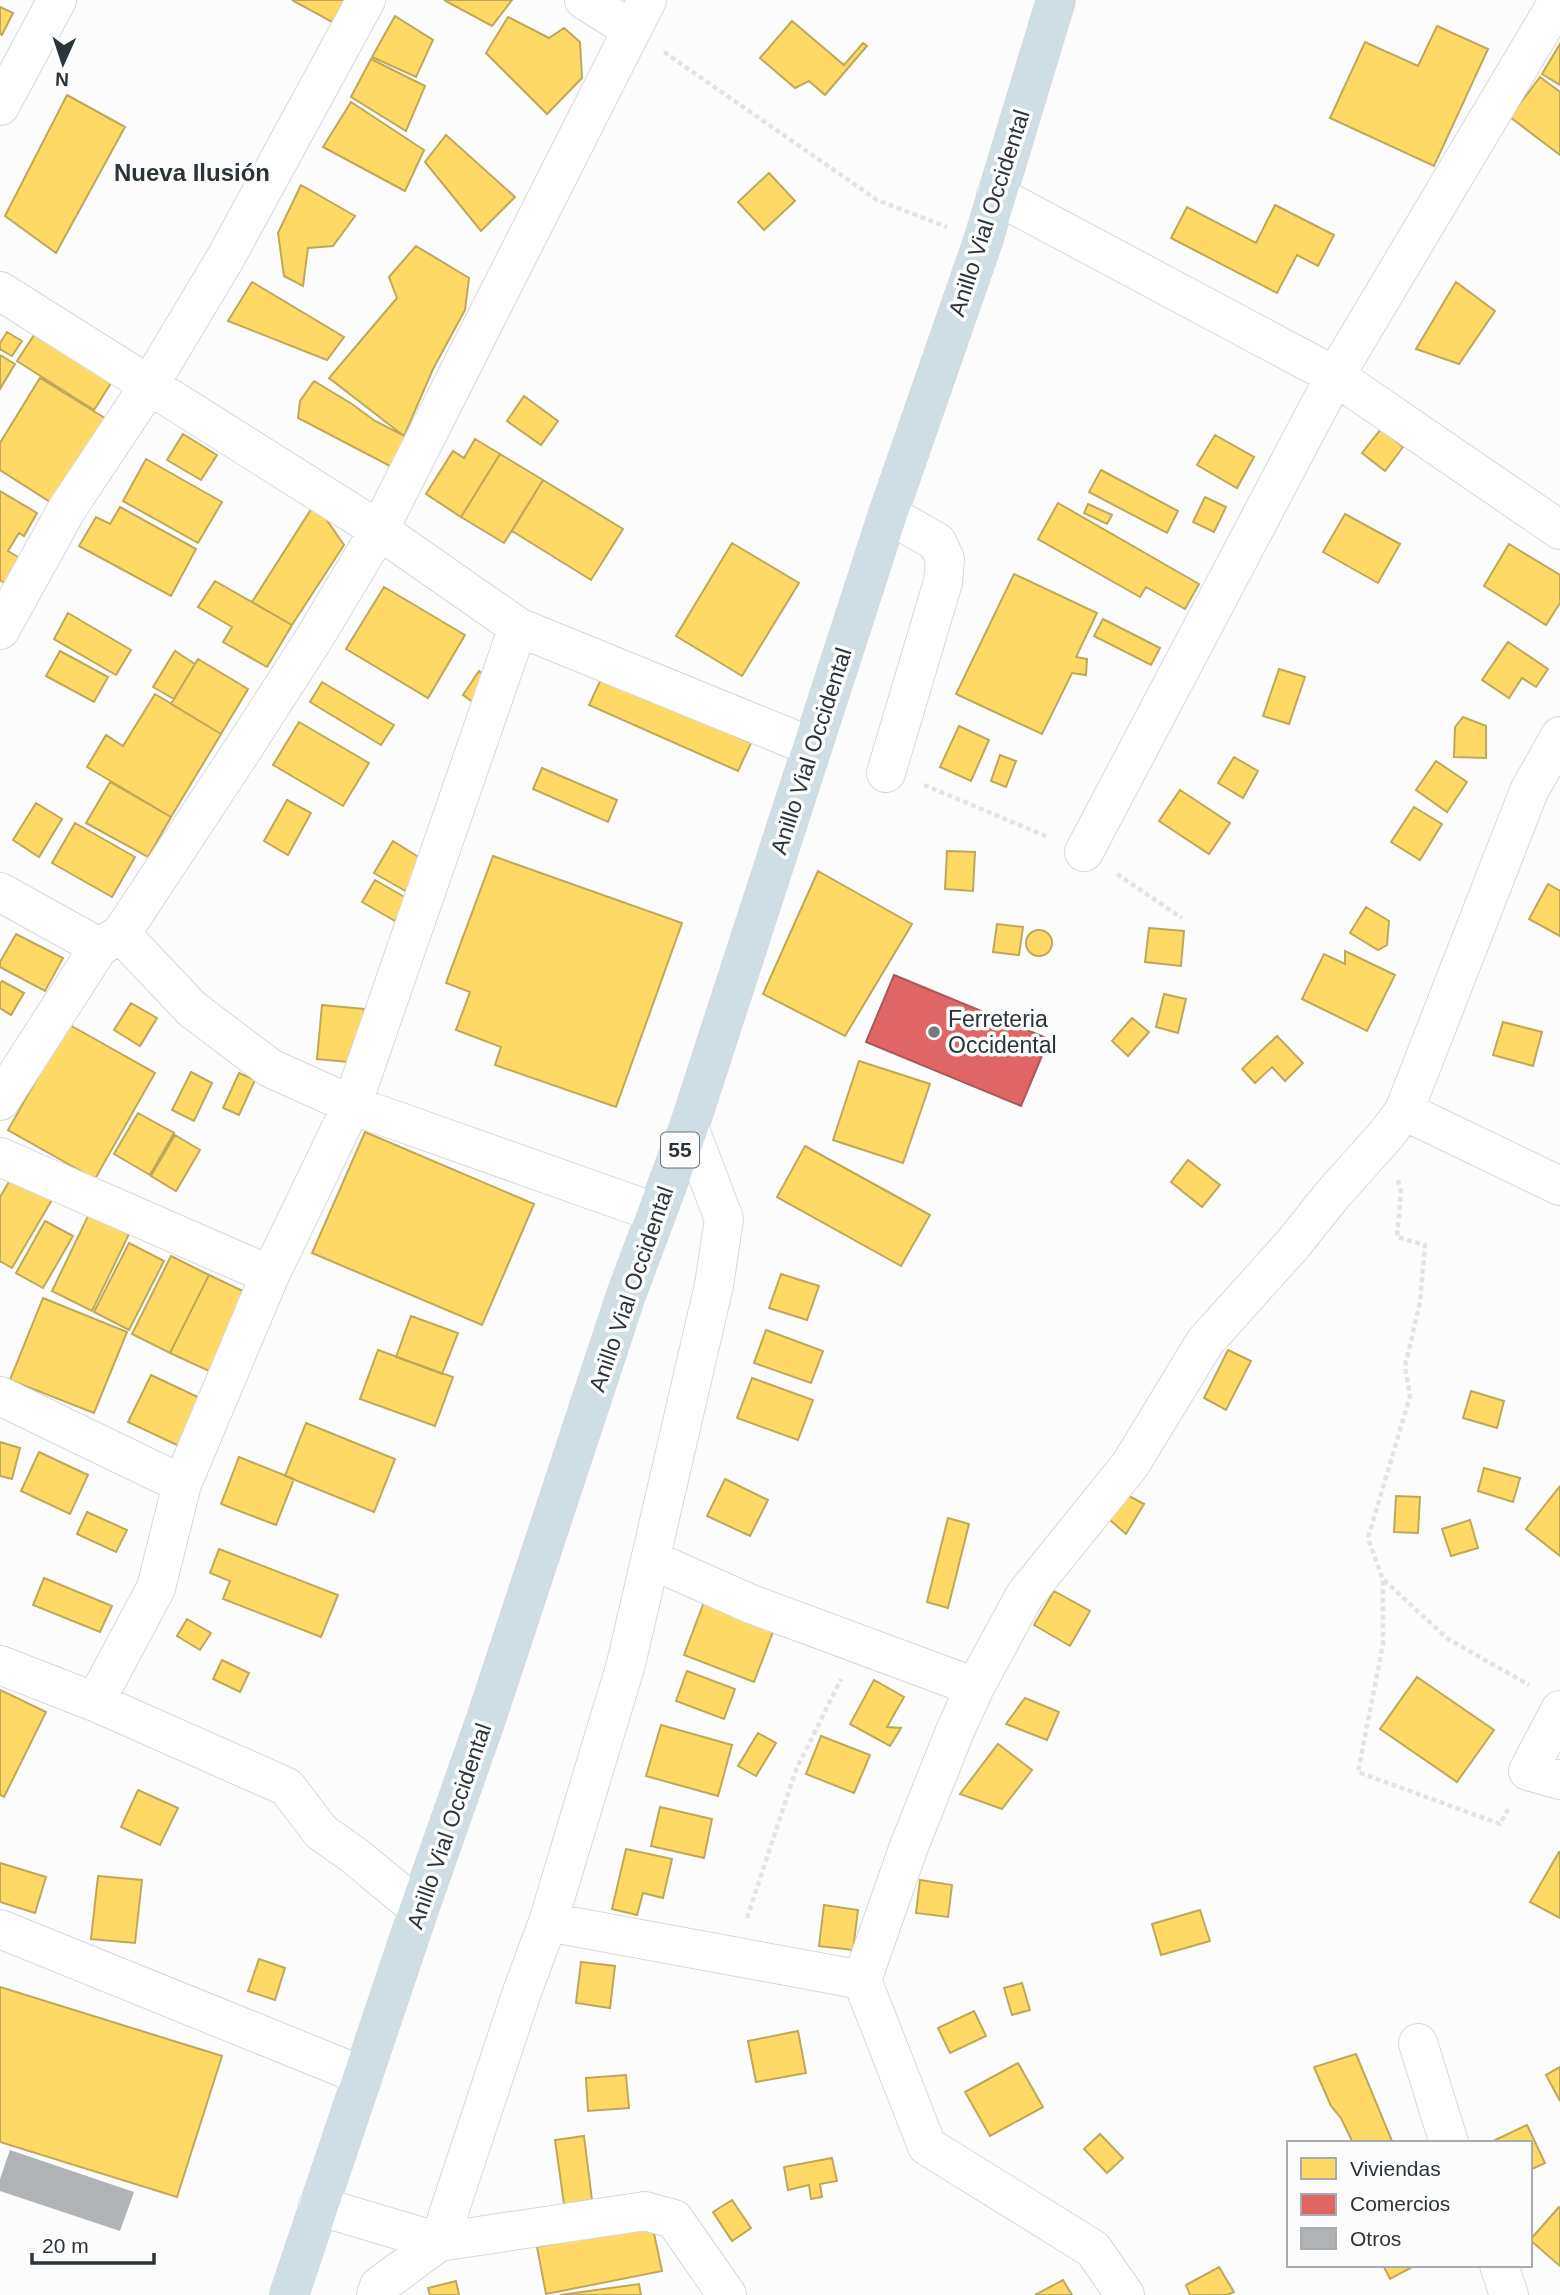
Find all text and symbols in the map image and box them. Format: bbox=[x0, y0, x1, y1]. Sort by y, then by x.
north arrow bbox=[28, 28, 98, 98]
text: N bbox=[55, 69, 70, 90]
street label: Anillo Vial Occidental bbox=[943, 106, 1035, 320]
district label: Nueva Ilusión bbox=[114, 159, 270, 186]
street label: Anillo Vial Occidental bbox=[765, 644, 857, 858]
place label: Ferreteria Occidental bbox=[948, 1006, 1057, 1058]
marker: Ferreteria Occidental bbox=[926, 1024, 942, 1040]
road number: 55 bbox=[661, 1132, 699, 1168]
street label: Anillo Vial Occidental bbox=[584, 1183, 678, 1395]
street label: Anillo Vial Occidental bbox=[402, 1720, 496, 1932]
legend bbox=[1287, 2141, 1532, 2267]
text: Viviendas bbox=[1350, 2157, 1441, 2180]
text: Comercios bbox=[1350, 2192, 1450, 2215]
scale bar bbox=[32, 2222, 154, 2266]
text: Otros bbox=[1350, 2227, 1401, 2250]
text: 20 m bbox=[42, 2234, 89, 2257]

